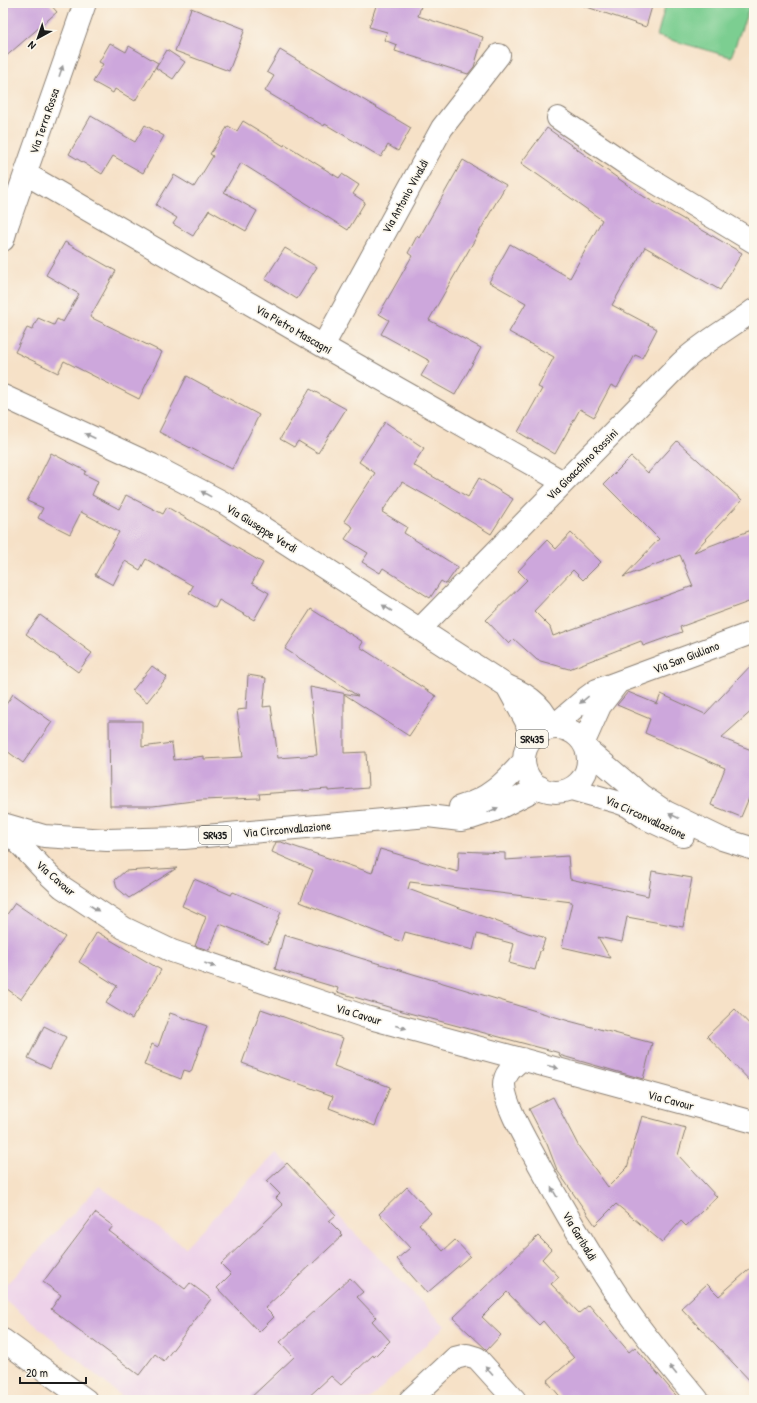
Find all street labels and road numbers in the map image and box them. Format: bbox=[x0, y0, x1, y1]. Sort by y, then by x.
street label: Via Terra Rossa bbox=[25, 86, 63, 156]
street label: Via Antonio Vivaldi bbox=[378, 156, 432, 236]
street label: Via Pietro Mascagni bbox=[253, 300, 335, 358]
street label: Via Gioacchino Rossini bbox=[542, 424, 622, 504]
street label: Via Giuseppe Verdi bbox=[223, 499, 301, 557]
street label: Via San Giuliano bbox=[651, 637, 722, 677]
road number: SR435 bbox=[516, 730, 548, 748]
street label: Via Circonvallazione bbox=[603, 791, 690, 843]
street label: Via Circonvallazione bbox=[242, 817, 332, 841]
road number: SR435 bbox=[199, 826, 231, 844]
street label: Via Cavour bbox=[33, 856, 80, 900]
street label: Via Cavour bbox=[334, 999, 384, 1029]
street label: Via Cavour bbox=[646, 1086, 696, 1114]
street label: Via Garibaldi bbox=[559, 1208, 601, 1264]

